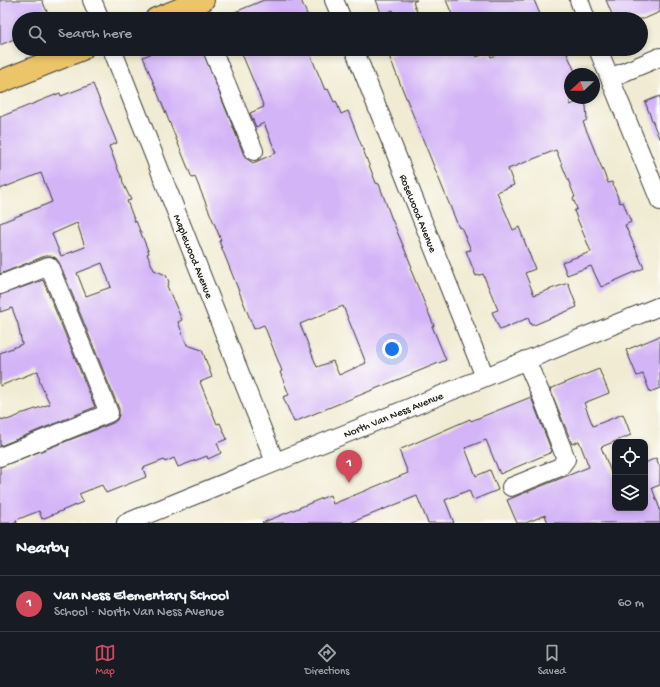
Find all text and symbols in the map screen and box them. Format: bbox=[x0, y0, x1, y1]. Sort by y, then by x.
search box bbox=[12, 12, 648, 56]
icon: search bbox=[26, 23, 48, 45]
text: Search here bbox=[58, 25, 132, 43]
north arrow bbox=[564, 68, 600, 104]
street label: Rosewood Avenue bbox=[396, 173, 438, 255]
street label: Maplewood Avenue bbox=[170, 213, 215, 301]
your location bbox=[382, 339, 402, 359]
street label: North Van Ness Avenue bbox=[342, 390, 446, 441]
map controls bbox=[612, 439, 648, 511]
button: locate bbox=[612, 439, 648, 475]
pin: 1 bbox=[336, 450, 362, 483]
button: layers bbox=[612, 475, 648, 511]
text: Nearby bbox=[16, 539, 69, 559]
text: Van Ness Elementary School bbox=[54, 587, 229, 605]
text: 1 bbox=[26, 596, 32, 611]
text: 60 m bbox=[618, 596, 644, 611]
text: School · North Van Ness Avenue bbox=[54, 605, 224, 620]
tab: Map bbox=[94, 642, 116, 678]
tab: Directions bbox=[305, 642, 349, 678]
tab: Saved bbox=[538, 642, 566, 678]

